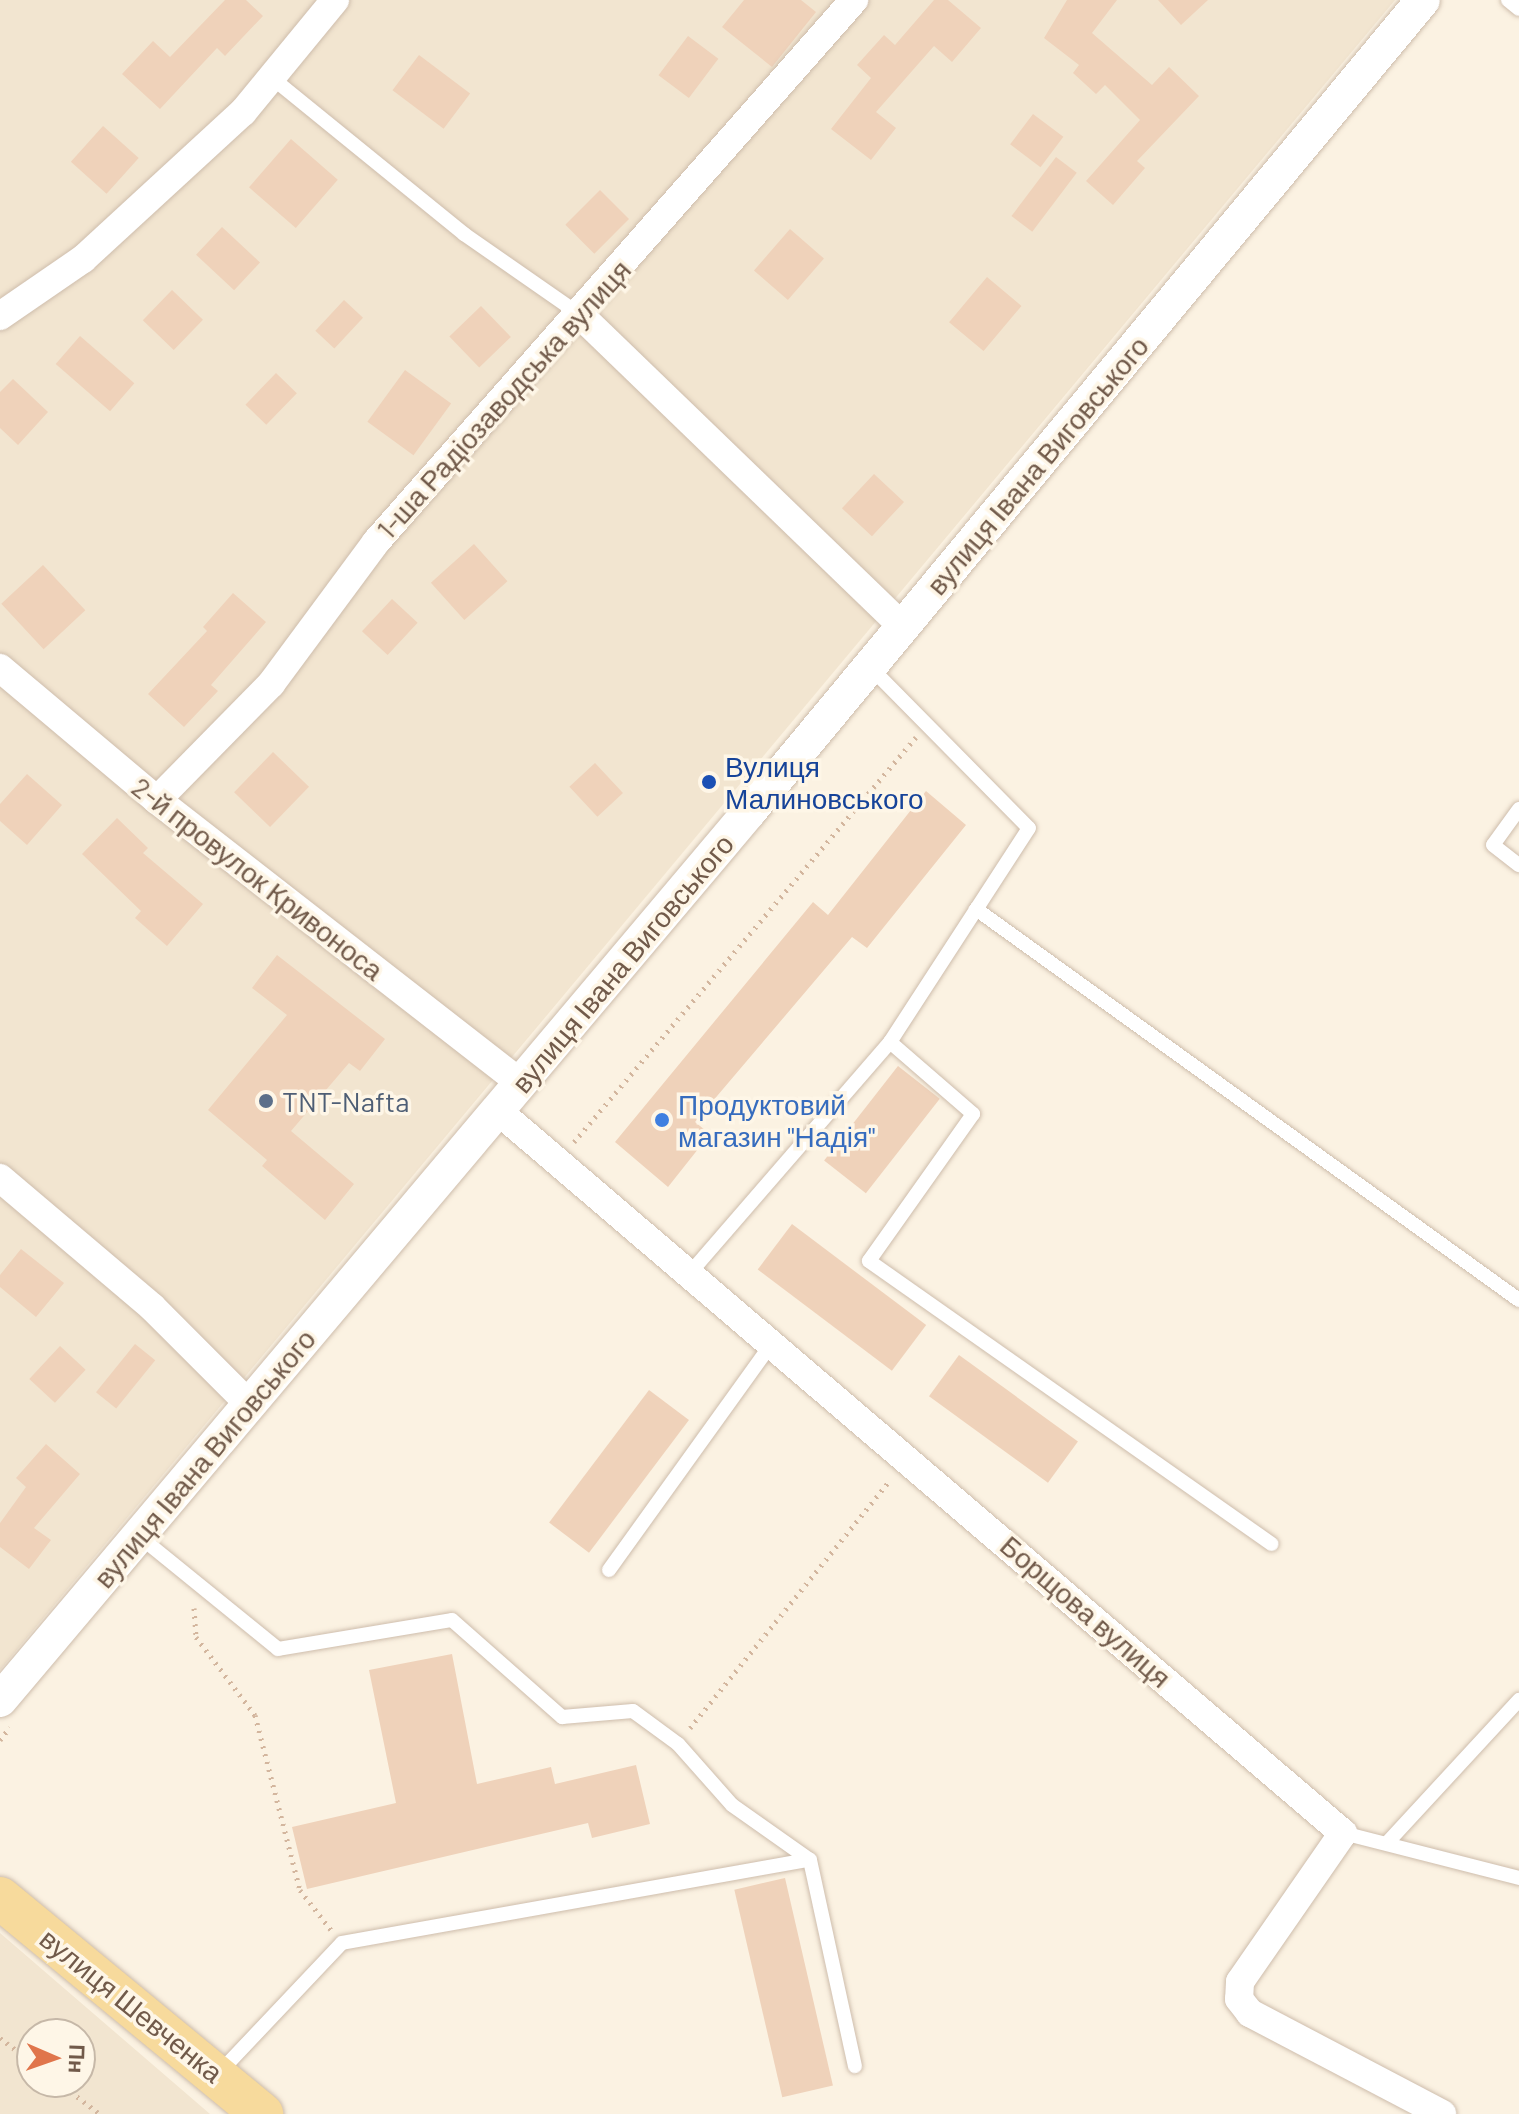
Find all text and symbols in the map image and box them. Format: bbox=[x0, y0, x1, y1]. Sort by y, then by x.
street label: 1-ша Радіозаводська вулиця bbox=[369, 253, 637, 545]
street label: вулиця Івана Виговського bbox=[919, 329, 1155, 601]
place label: Вулиця Малиновського bbox=[725, 749, 924, 815]
street label: 2-й провулок Кривоноса bbox=[126, 769, 390, 987]
marker: Вулиця Малиновського bbox=[700, 773, 718, 791]
street label: вулиця Івана Виговського bbox=[504, 827, 740, 1099]
place label: TNT-Nafta bbox=[282, 1084, 409, 1118]
place label: Продуктовий магазин "Надія" bbox=[678, 1087, 875, 1153]
marker: TNT-Nafta bbox=[257, 1092, 275, 1110]
marker: Продуктовий магазин "Надія" bbox=[653, 1111, 671, 1129]
street label: вулиця Івана Виговського bbox=[86, 1322, 322, 1594]
street label: Борщова вулиця bbox=[994, 1528, 1178, 1694]
street label: вулиця Шевченка bbox=[34, 1921, 230, 2089]
north arrow bbox=[16, 2018, 96, 2098]
text: Пн bbox=[64, 2044, 91, 2074]

